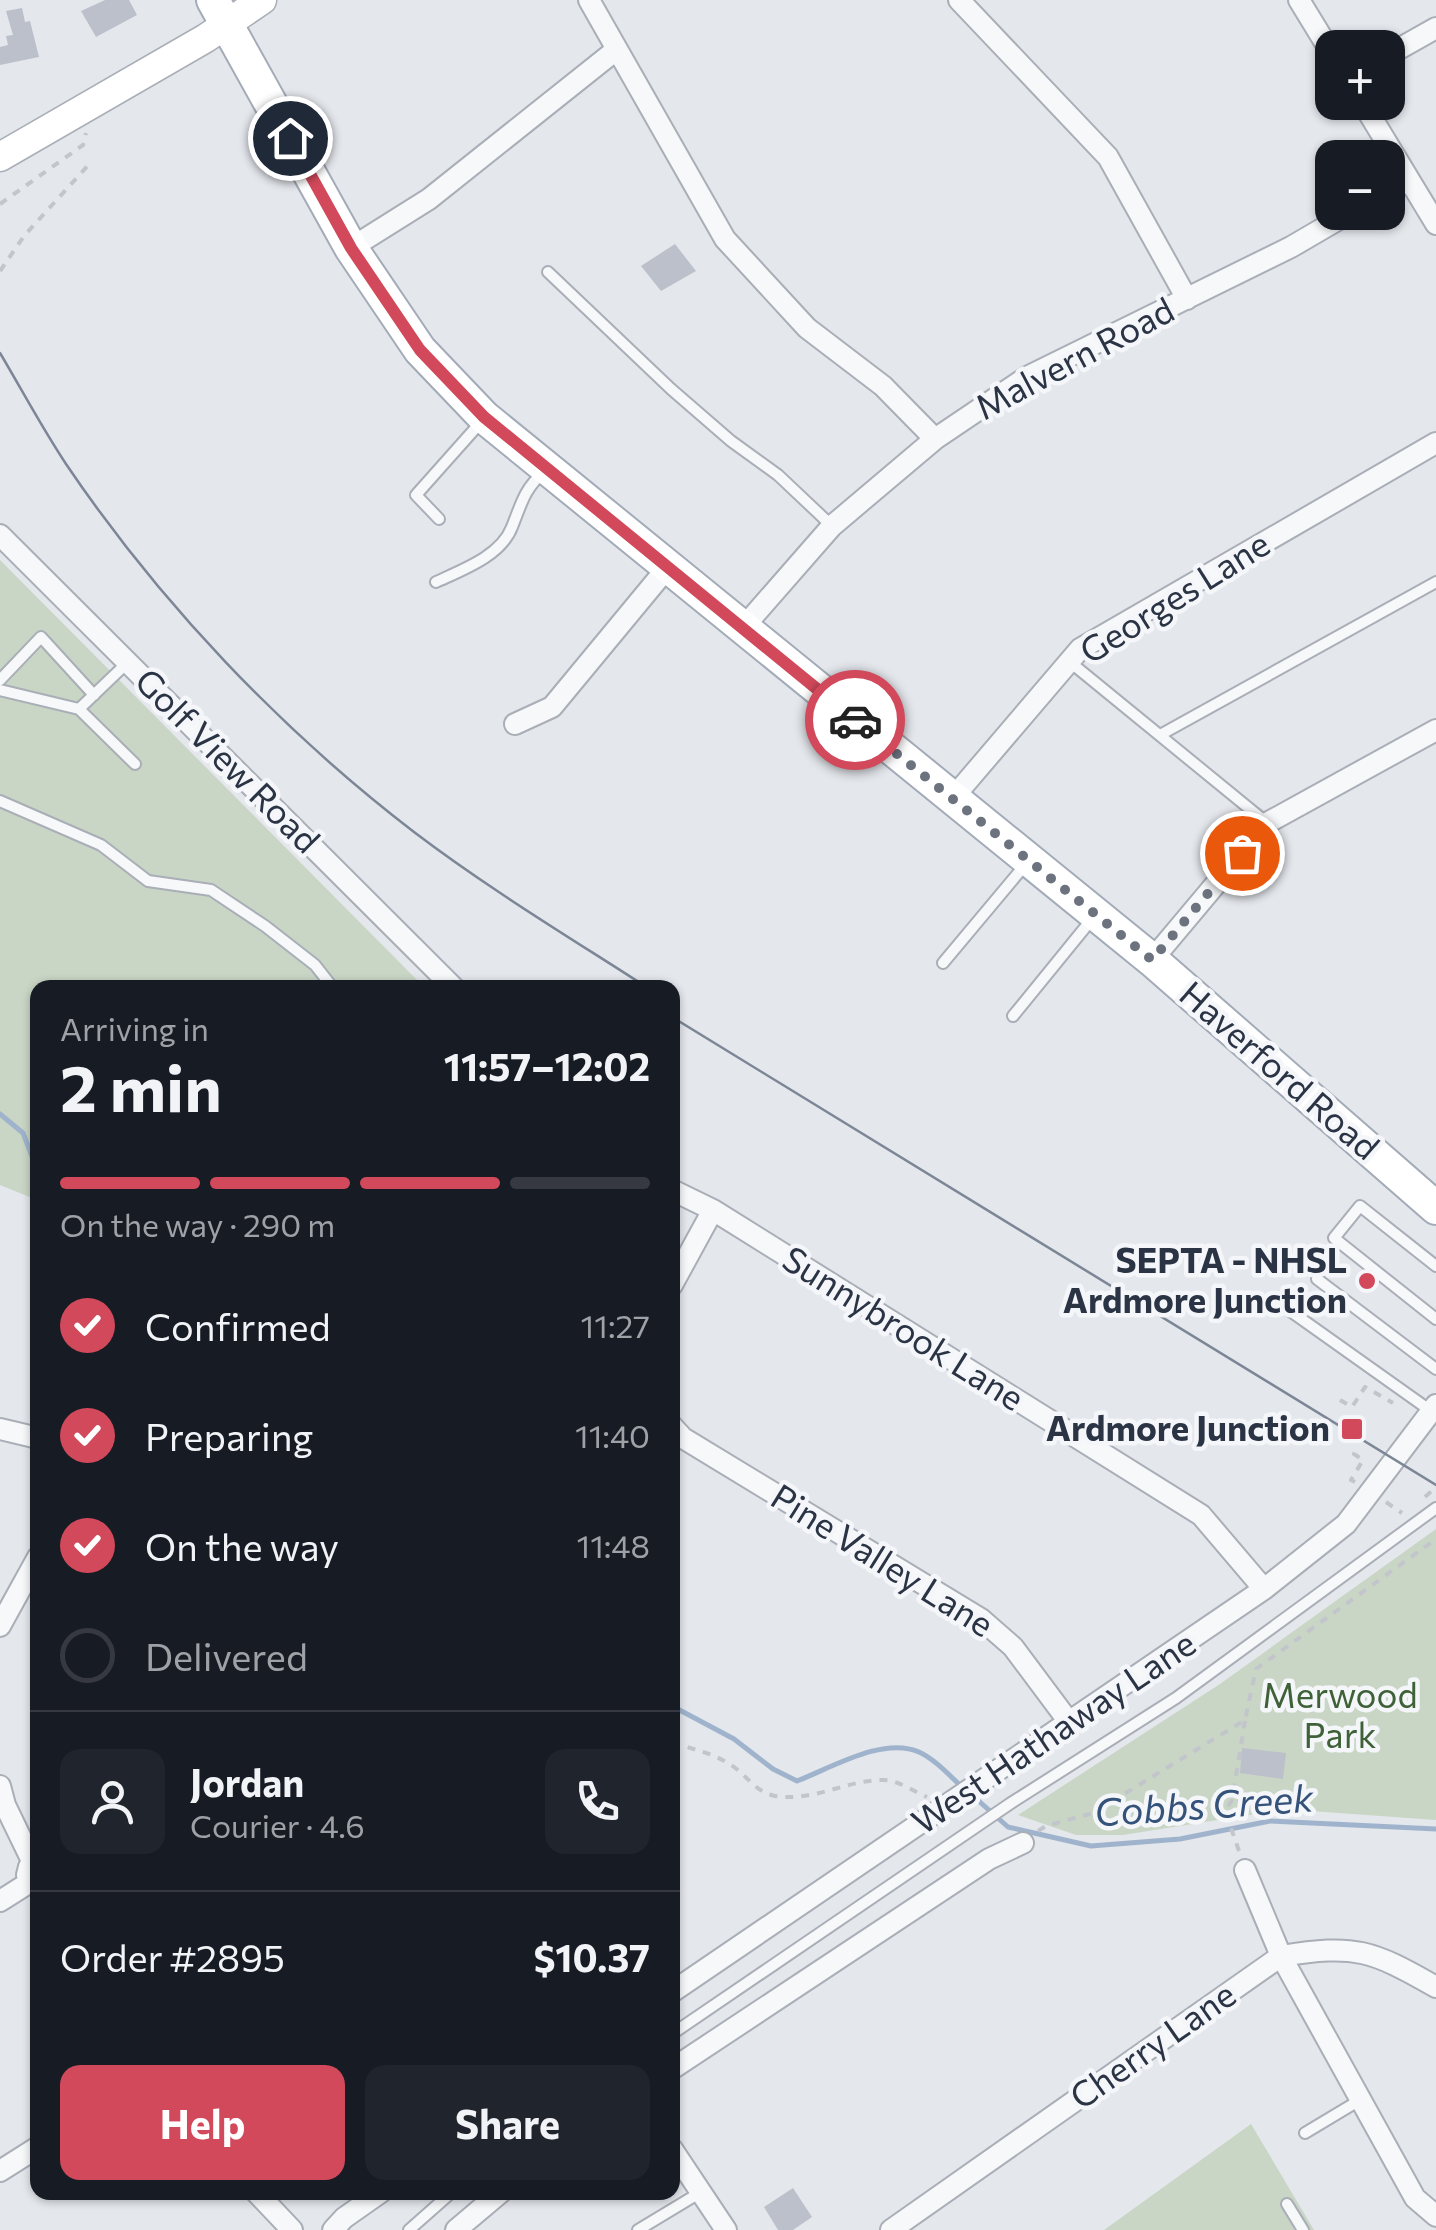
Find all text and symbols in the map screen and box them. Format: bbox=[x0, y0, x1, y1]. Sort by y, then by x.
map controls bbox=[1315, 30, 1405, 230]
button: + bbox=[1315, 30, 1405, 120]
pin bbox=[248, 96, 333, 181]
icon: home bbox=[263, 111, 318, 166]
button: − bbox=[1315, 140, 1405, 230]
street label: Malvern Road bbox=[967, 286, 1180, 427]
street label: Georges Lane bbox=[1071, 521, 1276, 671]
street label: Golf View Road bbox=[127, 658, 330, 861]
courier bbox=[805, 670, 905, 770]
icon: car bbox=[828, 693, 883, 748]
pin bbox=[1200, 811, 1285, 896]
icon: bag bbox=[1215, 826, 1270, 881]
street label: Haverford Road bbox=[1172, 971, 1389, 1167]
text: Arriving in bbox=[60, 1008, 209, 1048]
text: 11:57–12:02 bbox=[444, 1042, 650, 1089]
text: 2 min bbox=[60, 1046, 222, 1125]
text: On the way · 290 m bbox=[60, 1204, 335, 1244]
street label: Sunnybrook Lane bbox=[776, 1235, 1033, 1418]
place label: SEPTA - NHSL Ardmore Junction bbox=[1063, 1237, 1347, 1320]
marker: SEPTA - NHSL Ardmore Junction bbox=[1356, 1270, 1378, 1292]
icon: check bbox=[60, 1298, 115, 1353]
text: Confirmed bbox=[145, 1302, 331, 1349]
text: 11:27 bbox=[581, 1305, 650, 1345]
place label: Ardmore Junction bbox=[1046, 1405, 1330, 1448]
icon: check bbox=[60, 1408, 115, 1463]
text: Preparing bbox=[145, 1412, 313, 1459]
text: 11:40 bbox=[575, 1415, 650, 1455]
marker: Ardmore Junction bbox=[1339, 1416, 1365, 1442]
street label: Pine Valley Lane bbox=[764, 1473, 1002, 1644]
icon: check bbox=[60, 1518, 115, 1573]
text: On the way bbox=[145, 1522, 339, 1569]
text: 11:48 bbox=[576, 1525, 650, 1565]
street label: West Hathaway Lane bbox=[903, 1620, 1203, 1842]
text: Delivered bbox=[145, 1632, 308, 1679]
park label: Merwood Park bbox=[1262, 1672, 1418, 1755]
button: person bbox=[60, 1749, 165, 1854]
button: phone bbox=[545, 1749, 650, 1854]
text: Jordan bbox=[190, 1758, 304, 1805]
water label: Cobbs Creek bbox=[1093, 1772, 1316, 1835]
text: Courier · 4.6 bbox=[190, 1805, 365, 1845]
text: Order #2895 bbox=[60, 1933, 285, 1980]
text: $10.37 bbox=[534, 1933, 650, 1980]
street label: Cherry Lane bbox=[1061, 1971, 1243, 2117]
button: Help bbox=[60, 2065, 345, 2180]
button: Share bbox=[365, 2065, 650, 2180]

